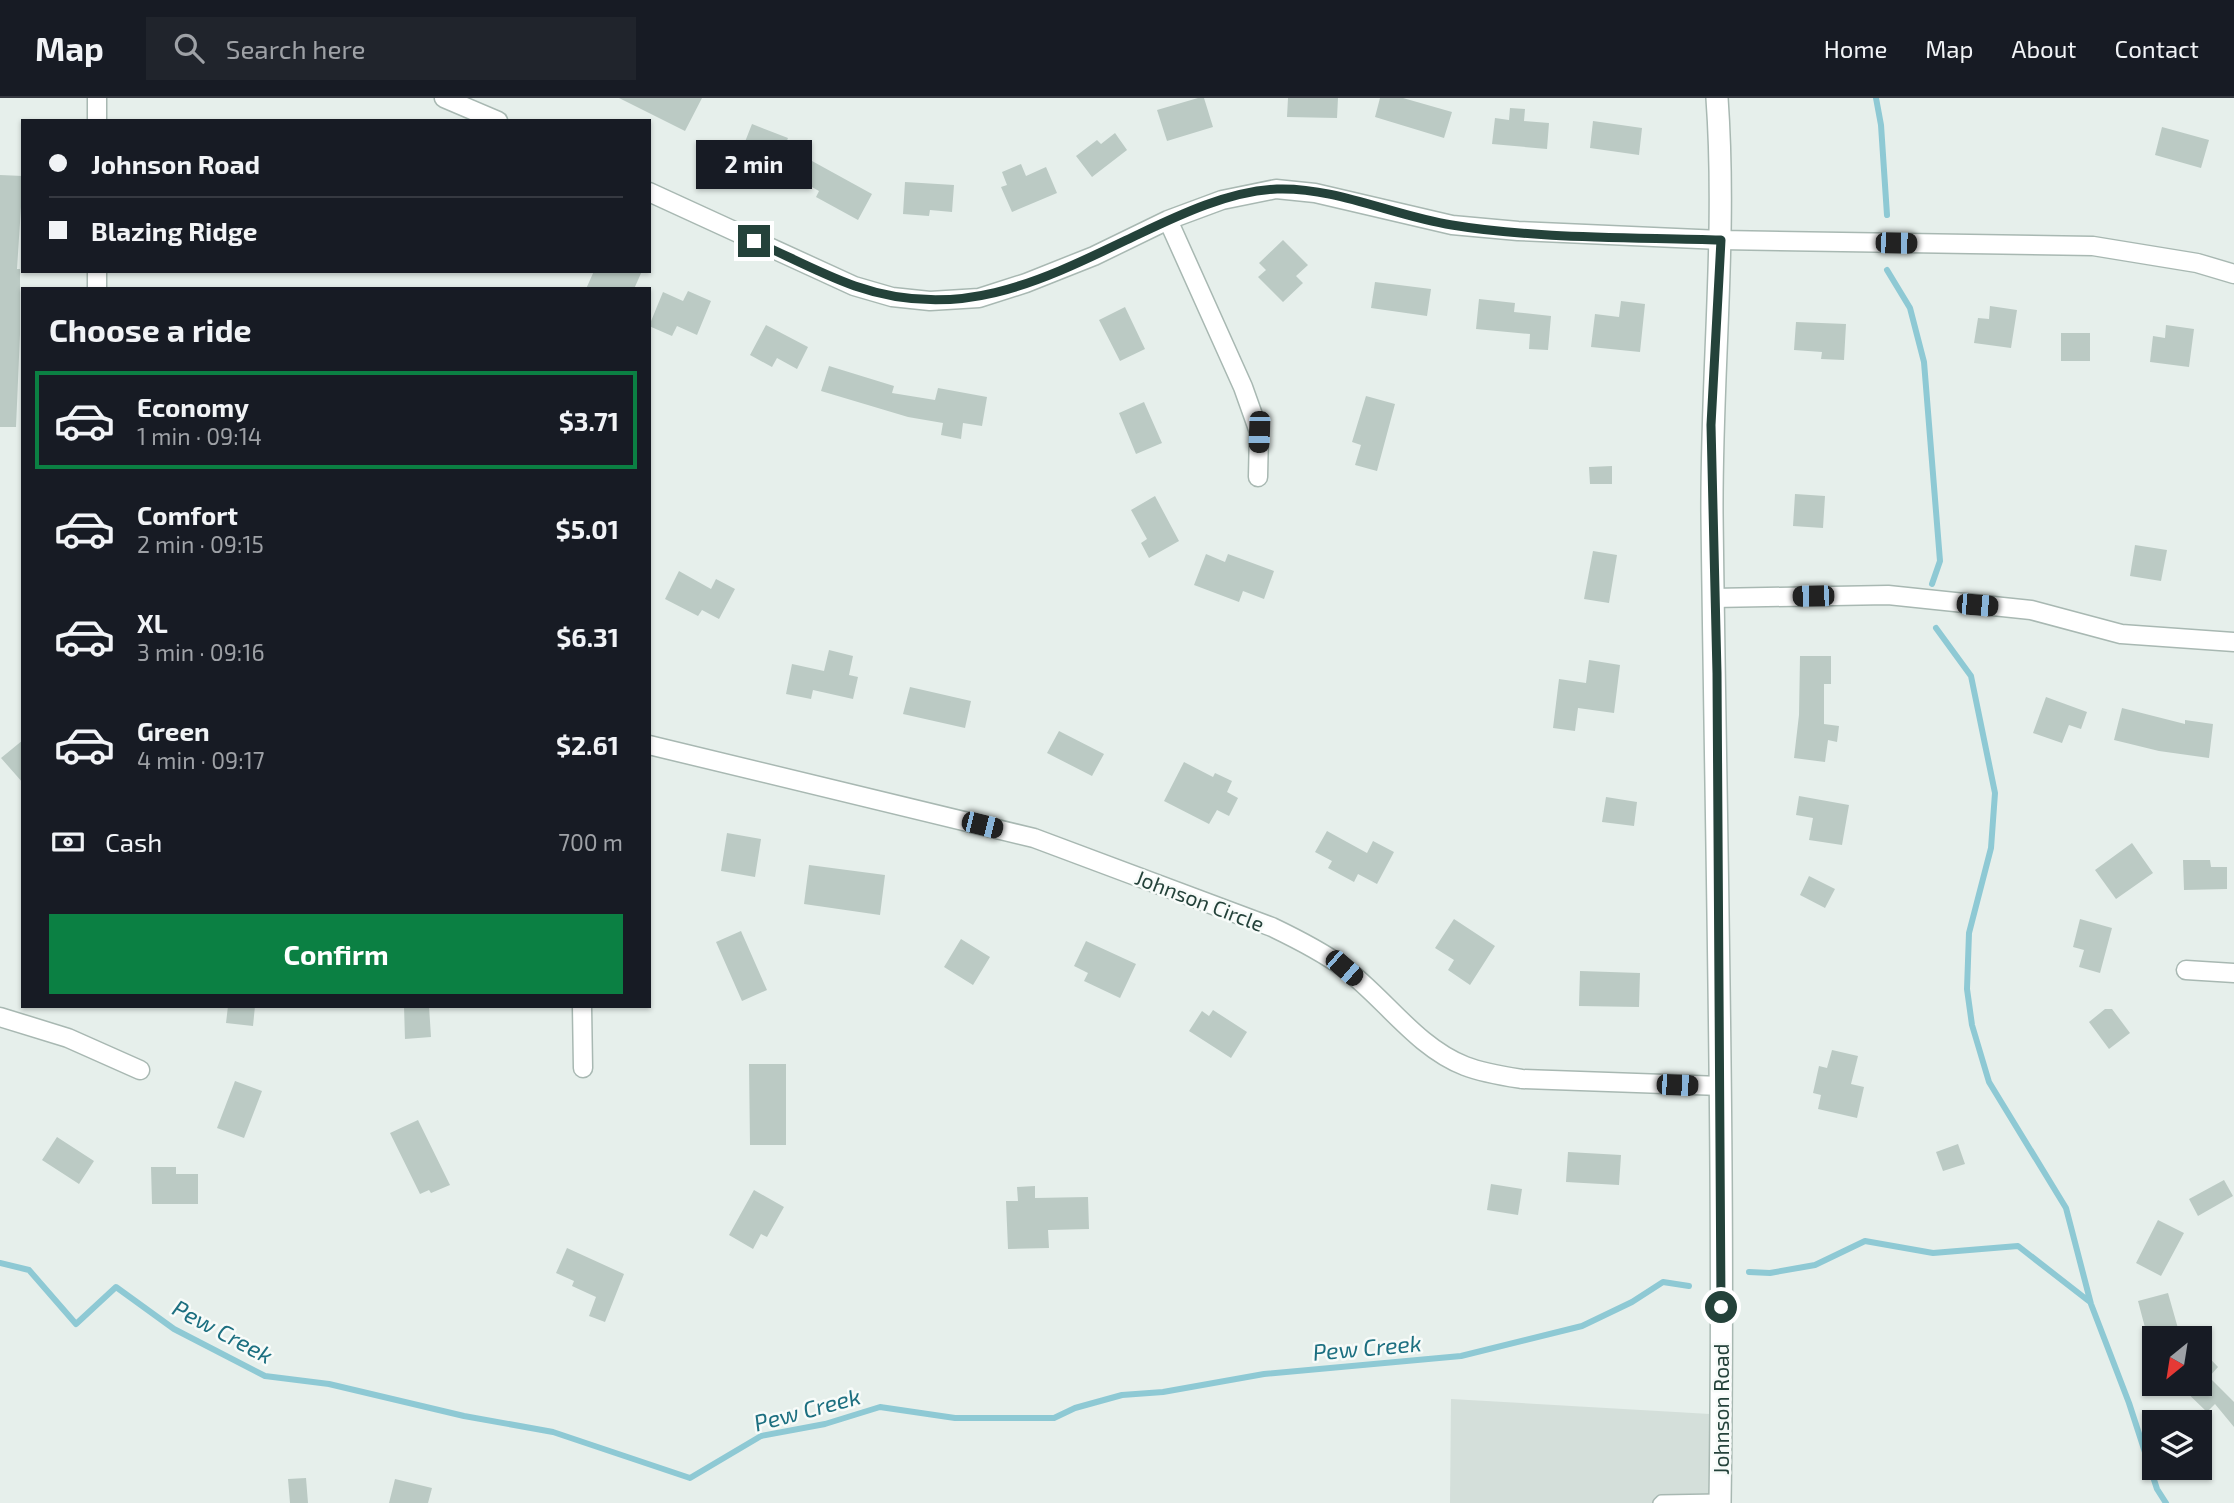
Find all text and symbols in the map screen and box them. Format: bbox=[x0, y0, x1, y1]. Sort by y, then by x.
search box bbox=[146, 17, 636, 80]
text: Map bbox=[35, 28, 104, 68]
icon: search bbox=[170, 29, 208, 67]
text: Search here bbox=[226, 33, 365, 64]
text: Home bbox=[1824, 34, 1887, 63]
text: Map bbox=[1925, 34, 1973, 63]
text: About bbox=[2011, 34, 2077, 63]
text: Contact bbox=[2115, 34, 2199, 63]
callout: 2 min bbox=[696, 139, 812, 188]
text: Johnson Road bbox=[91, 148, 260, 179]
text: 2 min bbox=[725, 150, 783, 178]
text: Blazing Ridge bbox=[91, 215, 257, 246]
route end bbox=[738, 225, 770, 257]
car bbox=[1875, 232, 1918, 254]
text: Choose a ride bbox=[49, 310, 252, 348]
icon: car bbox=[53, 389, 116, 452]
text: Economy bbox=[137, 391, 249, 422]
text: $3.71 bbox=[559, 405, 619, 436]
car bbox=[1248, 411, 1271, 453]
text: 1 min · 09:14 bbox=[137, 422, 262, 450]
icon: car bbox=[53, 497, 116, 560]
text: Comfort bbox=[137, 499, 238, 530]
text: $5.01 bbox=[556, 513, 619, 544]
text: 2 min · 09:15 bbox=[137, 530, 264, 558]
car bbox=[1792, 585, 1835, 607]
car bbox=[1956, 593, 1999, 617]
icon: car bbox=[53, 605, 116, 668]
text: XL bbox=[137, 607, 168, 638]
text: $6.31 bbox=[556, 621, 619, 652]
text: 3 min · 09:16 bbox=[137, 638, 265, 666]
icon: car bbox=[53, 713, 116, 776]
text: Green bbox=[137, 715, 210, 746]
text: $2.61 bbox=[556, 729, 619, 760]
text: 4 min · 09:17 bbox=[137, 746, 265, 774]
car bbox=[960, 810, 1005, 840]
icon: cash bbox=[49, 823, 87, 861]
text: Cash bbox=[105, 826, 162, 857]
text: 700 m bbox=[558, 828, 623, 856]
street label: Johnson Circle bbox=[1132, 864, 1268, 936]
button: Confirm bbox=[49, 914, 623, 994]
car bbox=[1322, 946, 1367, 990]
car bbox=[1656, 1074, 1699, 1096]
route start bbox=[1705, 1291, 1737, 1323]
water label: Pew Creek bbox=[168, 1293, 278, 1369]
north arrow bbox=[2142, 1326, 2212, 1396]
map controls bbox=[2142, 1326, 2212, 1480]
water label: Pew Creek bbox=[1311, 1328, 1423, 1366]
street label: Johnson Road bbox=[1708, 1343, 1733, 1475]
water label: Pew Creek bbox=[751, 1381, 863, 1437]
button: layers bbox=[2142, 1410, 2212, 1480]

